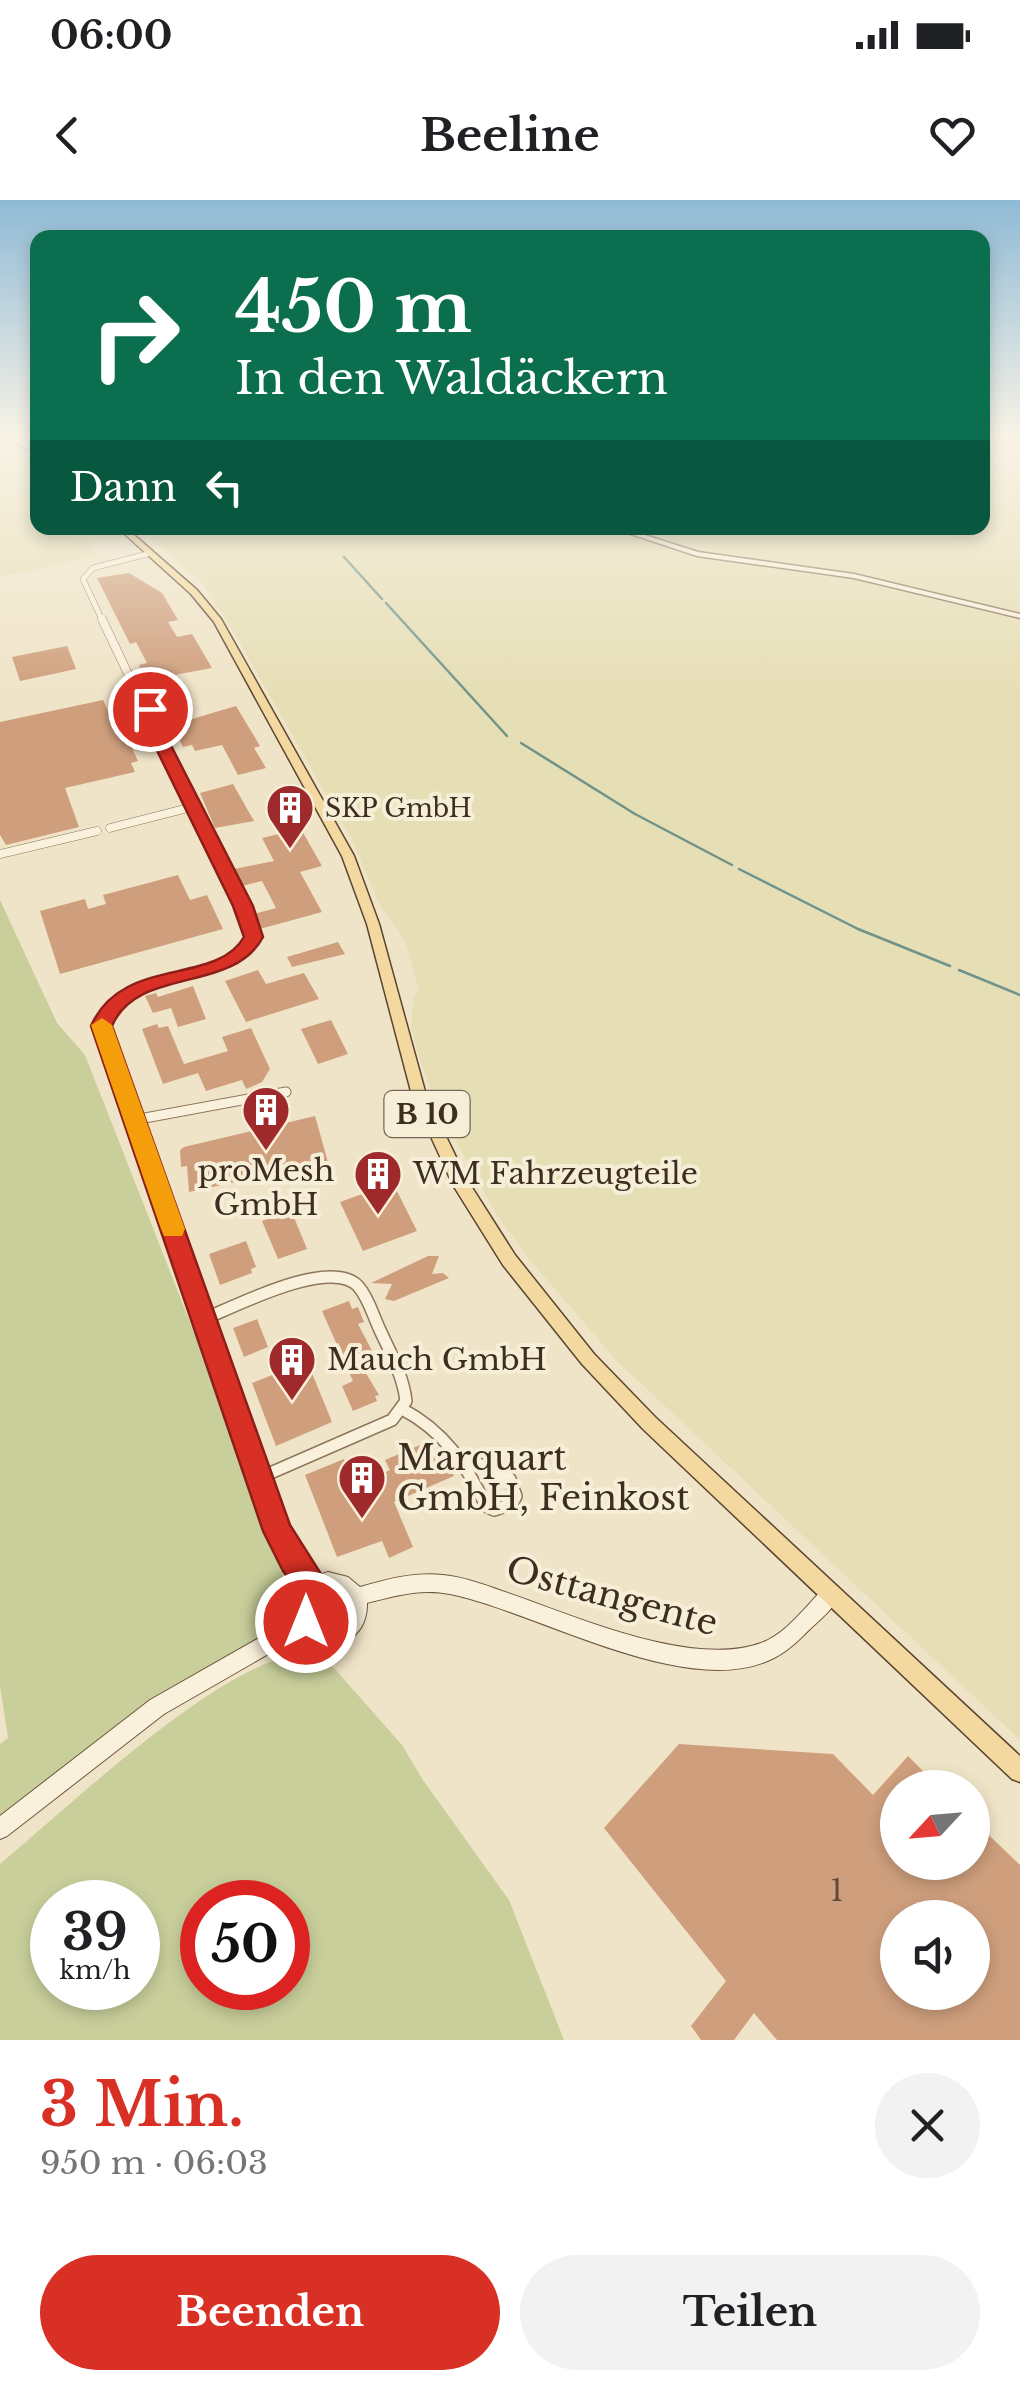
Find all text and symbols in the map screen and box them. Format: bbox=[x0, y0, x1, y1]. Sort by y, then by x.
text: 06:00 bbox=[50, 12, 172, 59]
text: Beeline bbox=[420, 107, 600, 163]
icon: back bbox=[40, 108, 95, 163]
icon: heart bbox=[925, 108, 980, 163]
text: 450 m bbox=[235, 264, 472, 351]
icon: right bbox=[70, 270, 200, 400]
text: In den Waldäckern bbox=[235, 350, 668, 406]
icon: left bbox=[197, 460, 252, 515]
text: Dann bbox=[70, 464, 177, 511]
pin bbox=[108, 667, 193, 752]
icon: arrive bbox=[123, 682, 178, 737]
building icon: SKP GmbH bbox=[264, 782, 316, 850]
place label: SKP GmbH bbox=[325, 793, 472, 824]
building icon: proMesh GmbH bbox=[240, 1084, 292, 1152]
road number: B 10 bbox=[384, 1091, 470, 1137]
building icon: WM Fahrzeugteile bbox=[352, 1148, 404, 1216]
place label: proMesh GmbH bbox=[198, 1152, 334, 1223]
place label: WM Fahrzeugteile bbox=[412, 1155, 698, 1192]
building icon: Mauch GmbH bbox=[266, 1334, 318, 1402]
place label: Mauch GmbH bbox=[327, 1341, 547, 1378]
place label: Marquart GmbH, Feinkost bbox=[397, 1436, 689, 1519]
building icon: Marquart GmbH, Feinkost bbox=[336, 1452, 388, 1520]
street label: Osttangente bbox=[502, 1547, 723, 1644]
position arrow bbox=[254, 1570, 358, 1674]
north arrow bbox=[880, 1770, 990, 1880]
map controls bbox=[880, 1770, 990, 2010]
house number: 1 bbox=[830, 1872, 844, 1909]
speed limit sign: 50 bbox=[180, 1880, 310, 2010]
button: sound bbox=[880, 1900, 990, 2010]
text: 39 bbox=[62, 1901, 128, 1964]
text: km/h bbox=[60, 1955, 130, 1986]
text: 3 Min. bbox=[40, 2068, 244, 2142]
button: close bbox=[875, 2073, 980, 2178]
text: 950 m · 06:03 bbox=[40, 2143, 268, 2183]
button: Beenden bbox=[40, 2255, 500, 2370]
button: Teilen bbox=[520, 2255, 980, 2370]

